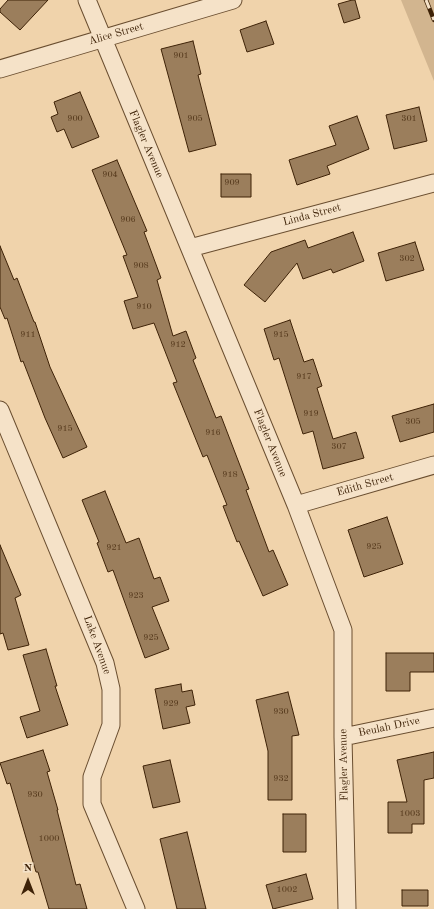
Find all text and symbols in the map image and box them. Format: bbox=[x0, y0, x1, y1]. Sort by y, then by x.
street label: Alice Street bbox=[87, 20, 145, 48]
house number: 901 bbox=[173, 51, 189, 61]
street label: Flagler Avenue bbox=[126, 108, 166, 180]
house number: 900 bbox=[67, 114, 83, 124]
house number: 905 bbox=[187, 114, 203, 124]
house number: 301 bbox=[401, 114, 417, 124]
house number: 904 bbox=[102, 170, 118, 180]
house number: 909 bbox=[224, 178, 240, 188]
street label: Linda Street bbox=[281, 201, 343, 229]
house number: 906 bbox=[120, 215, 136, 225]
house number: 302 bbox=[399, 254, 415, 264]
house number: 908 bbox=[133, 261, 149, 271]
house number: 910 bbox=[136, 302, 152, 312]
house number: 911 bbox=[20, 330, 36, 340]
house number: 915 bbox=[273, 330, 289, 340]
house number: 912 bbox=[170, 340, 186, 350]
house number: 917 bbox=[296, 372, 312, 382]
street label: Flagler Avenue bbox=[250, 407, 290, 479]
house number: 919 bbox=[303, 409, 319, 419]
house number: 305 bbox=[405, 417, 421, 427]
house number: 915 bbox=[57, 424, 73, 434]
house number: 916 bbox=[205, 428, 221, 438]
house number: 307 bbox=[331, 442, 347, 452]
house number: 918 bbox=[222, 470, 238, 480]
street label: Edith Street bbox=[335, 471, 395, 499]
house number: 925 bbox=[366, 542, 382, 552]
house number: 921 bbox=[106, 543, 122, 553]
house number: 923 bbox=[128, 591, 144, 601]
street label: Lake Avenue bbox=[80, 614, 114, 676]
house number: 925 bbox=[143, 633, 159, 643]
house number: 929 bbox=[163, 699, 179, 709]
house number: 930 bbox=[273, 707, 289, 717]
street label: Beulah Drive bbox=[357, 714, 421, 740]
street label: Flagler Avenue bbox=[337, 729, 351, 801]
house number: 932 bbox=[273, 774, 289, 784]
house number: 930 bbox=[27, 790, 43, 800]
house number: 1003 bbox=[400, 809, 420, 819]
house number: 1000 bbox=[39, 834, 59, 844]
north arrow bbox=[8, 861, 48, 901]
text: N bbox=[24, 863, 32, 874]
house number: 1002 bbox=[277, 885, 297, 895]

